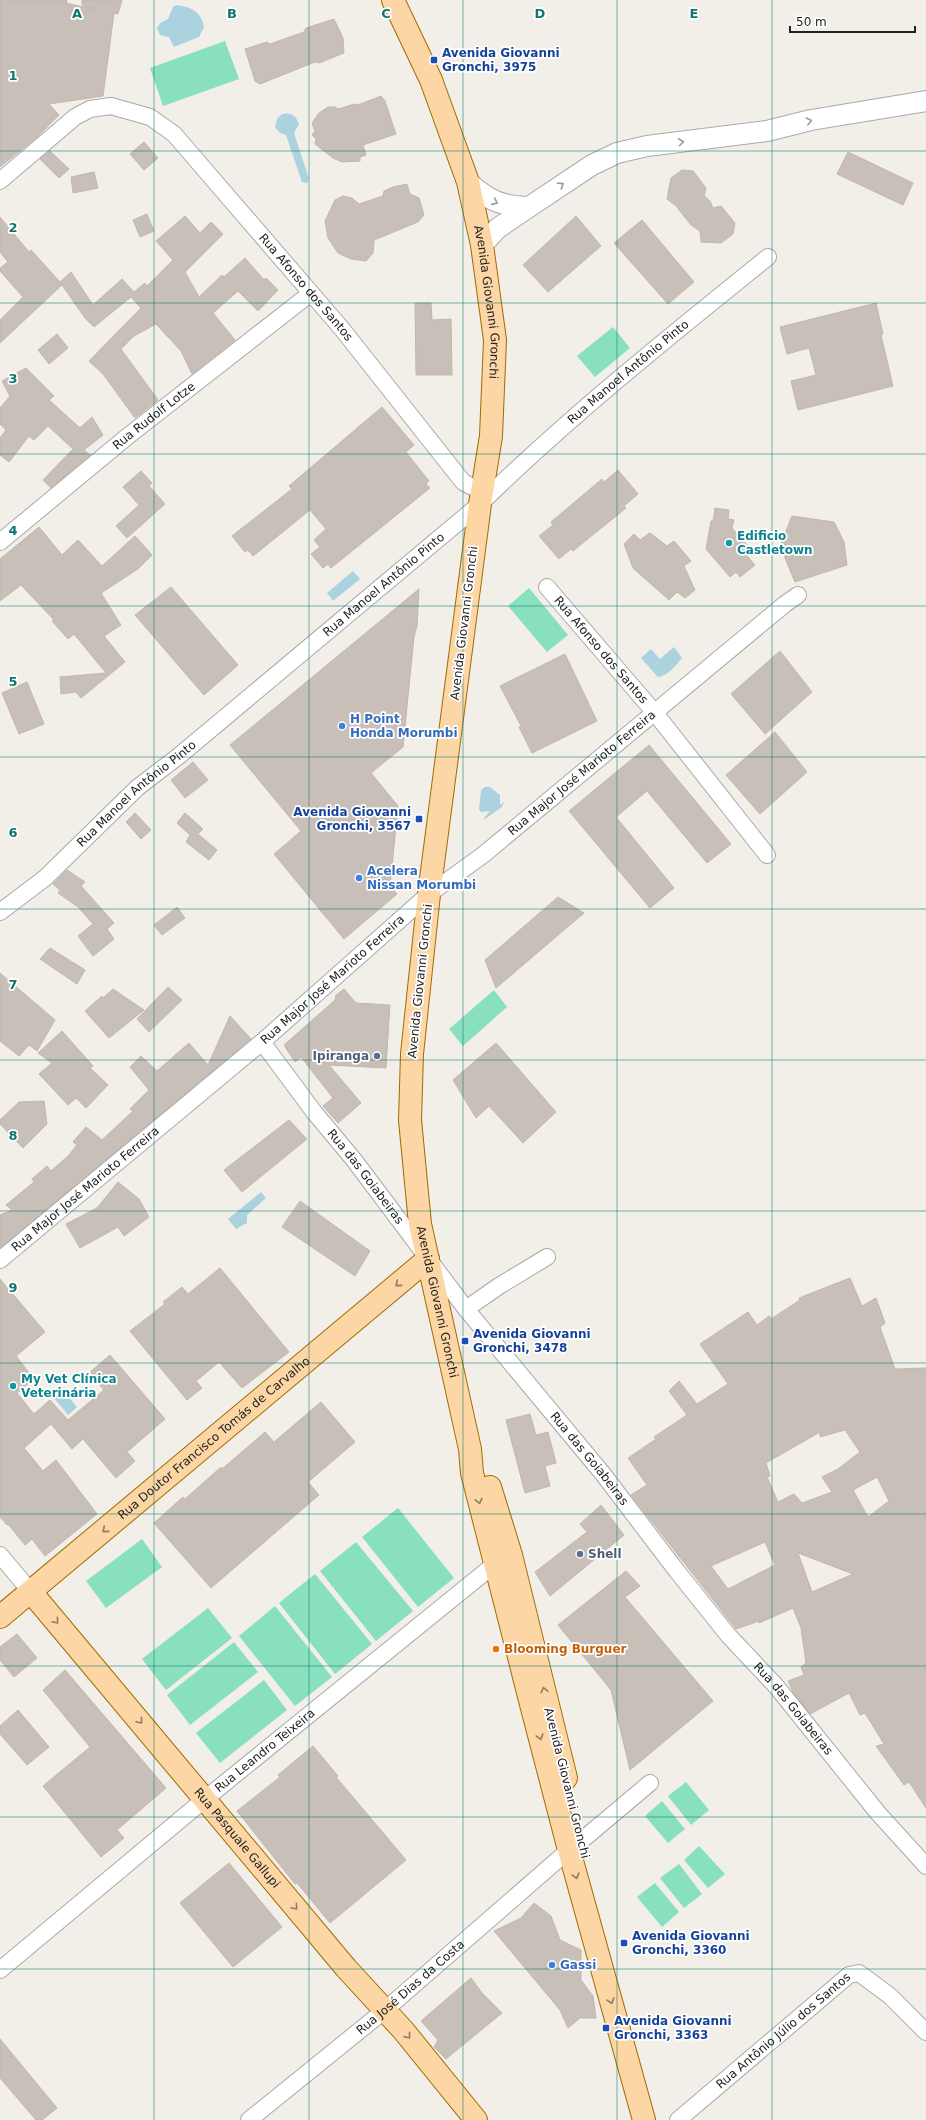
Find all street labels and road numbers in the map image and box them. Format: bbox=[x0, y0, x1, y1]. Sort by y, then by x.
street label: Avenida Giovanni Gronchi bbox=[471, 224, 502, 379]
street label: Rua Afonso dos Santos bbox=[256, 231, 356, 344]
street label: Rua Manoel Antônio Pinto bbox=[565, 317, 691, 427]
street label: Rua Rudolf Lotze bbox=[110, 379, 198, 453]
street label: Rua Manoel Antônio Pinto bbox=[320, 530, 447, 639]
street label: Avenida Giovanni Gronchi bbox=[448, 545, 480, 701]
street label: Rua Afonso dos Santos bbox=[551, 593, 651, 707]
street label: Rua Major José Marioto Ferreira bbox=[505, 708, 658, 838]
street label: Rua Manoel Antônio Pinto bbox=[74, 738, 199, 850]
street label: Avenida Giovanni Gronchi bbox=[405, 903, 435, 1059]
street label: Rua Major José Marioto Ferreira bbox=[258, 912, 407, 1047]
street label: Rua Major José Marioto Ferreira bbox=[9, 1124, 162, 1254]
street label: Rua das Goiabeiras bbox=[325, 1127, 407, 1227]
street label: Avenida Giovanni Gronchi bbox=[414, 1225, 461, 1379]
street label: Rua Doutor Francisco Tomás de Carvalho bbox=[115, 1354, 313, 1522]
street label: Rua das Goiabeiras bbox=[547, 1409, 631, 1508]
street label: Rua das Goiabeiras bbox=[751, 1660, 836, 1758]
street label: Rua Leandro Teixeira bbox=[212, 1706, 318, 1795]
street label: Avenida Giovanni Gronchi bbox=[541, 1706, 593, 1860]
street label: Rua Pasquale Gallupi bbox=[191, 1785, 283, 1891]
street label: Rua José Dias da Costa bbox=[353, 1937, 467, 2037]
street label: Rua Antônio Júlio dos Santos bbox=[713, 1970, 853, 2092]

